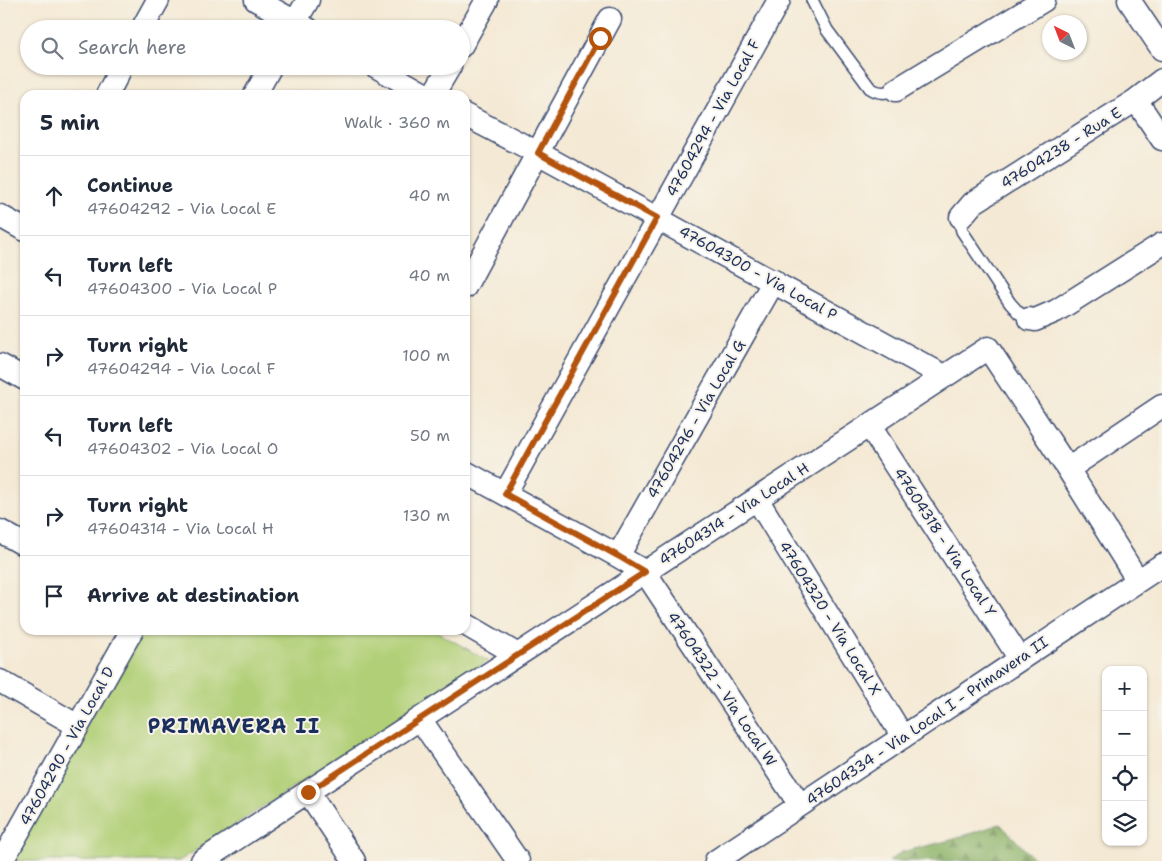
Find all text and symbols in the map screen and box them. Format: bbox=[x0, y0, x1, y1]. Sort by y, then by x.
north arrow bbox=[1042, 15, 1087, 60]
search box bbox=[20, 20, 470, 75]
route start bbox=[589, 27, 612, 50]
icon: search bbox=[38, 34, 66, 62]
text: Search here bbox=[78, 35, 187, 60]
street label: 47604294 - Via Local F bbox=[661, 36, 765, 200]
street label: 47604238 - Rua E bbox=[997, 103, 1125, 193]
text: 5 min bbox=[40, 109, 100, 137]
text: Walk · 360 m bbox=[344, 112, 450, 133]
text: Continue bbox=[87, 173, 173, 198]
icon: ahead bbox=[40, 182, 68, 210]
text: 40 m bbox=[408, 185, 450, 206]
text: 47604292 - Via Local E bbox=[87, 198, 276, 219]
street label: 47604300 - Via Local P bbox=[675, 221, 841, 325]
text: Turn left bbox=[87, 253, 173, 278]
icon: left bbox=[40, 262, 68, 290]
text: 40 m bbox=[408, 265, 450, 286]
text: 47604300 - Via Local P bbox=[87, 278, 277, 299]
text: Turn right bbox=[87, 333, 188, 358]
street label: 47604296 - Via Local G bbox=[642, 336, 750, 502]
icon: right bbox=[40, 342, 68, 370]
text: 100 m bbox=[402, 345, 450, 366]
text: 47604294 - Via Local F bbox=[87, 358, 276, 379]
text: Turn left bbox=[87, 413, 173, 438]
icon: left bbox=[40, 422, 68, 450]
text: 50 m bbox=[410, 425, 450, 446]
text: 47604302 - Via Local O bbox=[87, 438, 278, 459]
street label: 47604314 - Via Local H bbox=[655, 458, 813, 570]
street label: 47604318 - Via Local Y bbox=[889, 464, 1001, 620]
text: Turn right bbox=[87, 493, 188, 518]
icon: right bbox=[40, 502, 68, 530]
text: 130 m bbox=[403, 505, 450, 526]
text: 47604314 - Via Local H bbox=[87, 518, 274, 539]
street label: 47604320 - Via Local X bbox=[774, 537, 886, 699]
icon: arrive bbox=[40, 582, 68, 610]
text: Arrive at destination bbox=[87, 583, 299, 608]
street label: 47604322 - Via Local W bbox=[663, 608, 781, 770]
street label: 47604334 - Via Local I - Primavera II bbox=[802, 632, 1052, 810]
street label: 47604290 - Via Local D bbox=[15, 663, 119, 829]
map controls bbox=[1102, 666, 1147, 846]
button: + bbox=[1102, 666, 1147, 711]
button: − bbox=[1102, 711, 1147, 756]
district label: PRIMAVERA II bbox=[148, 713, 320, 739]
button: locate bbox=[1102, 756, 1147, 801]
route end bbox=[297, 781, 320, 804]
button: layers bbox=[1102, 801, 1147, 846]

